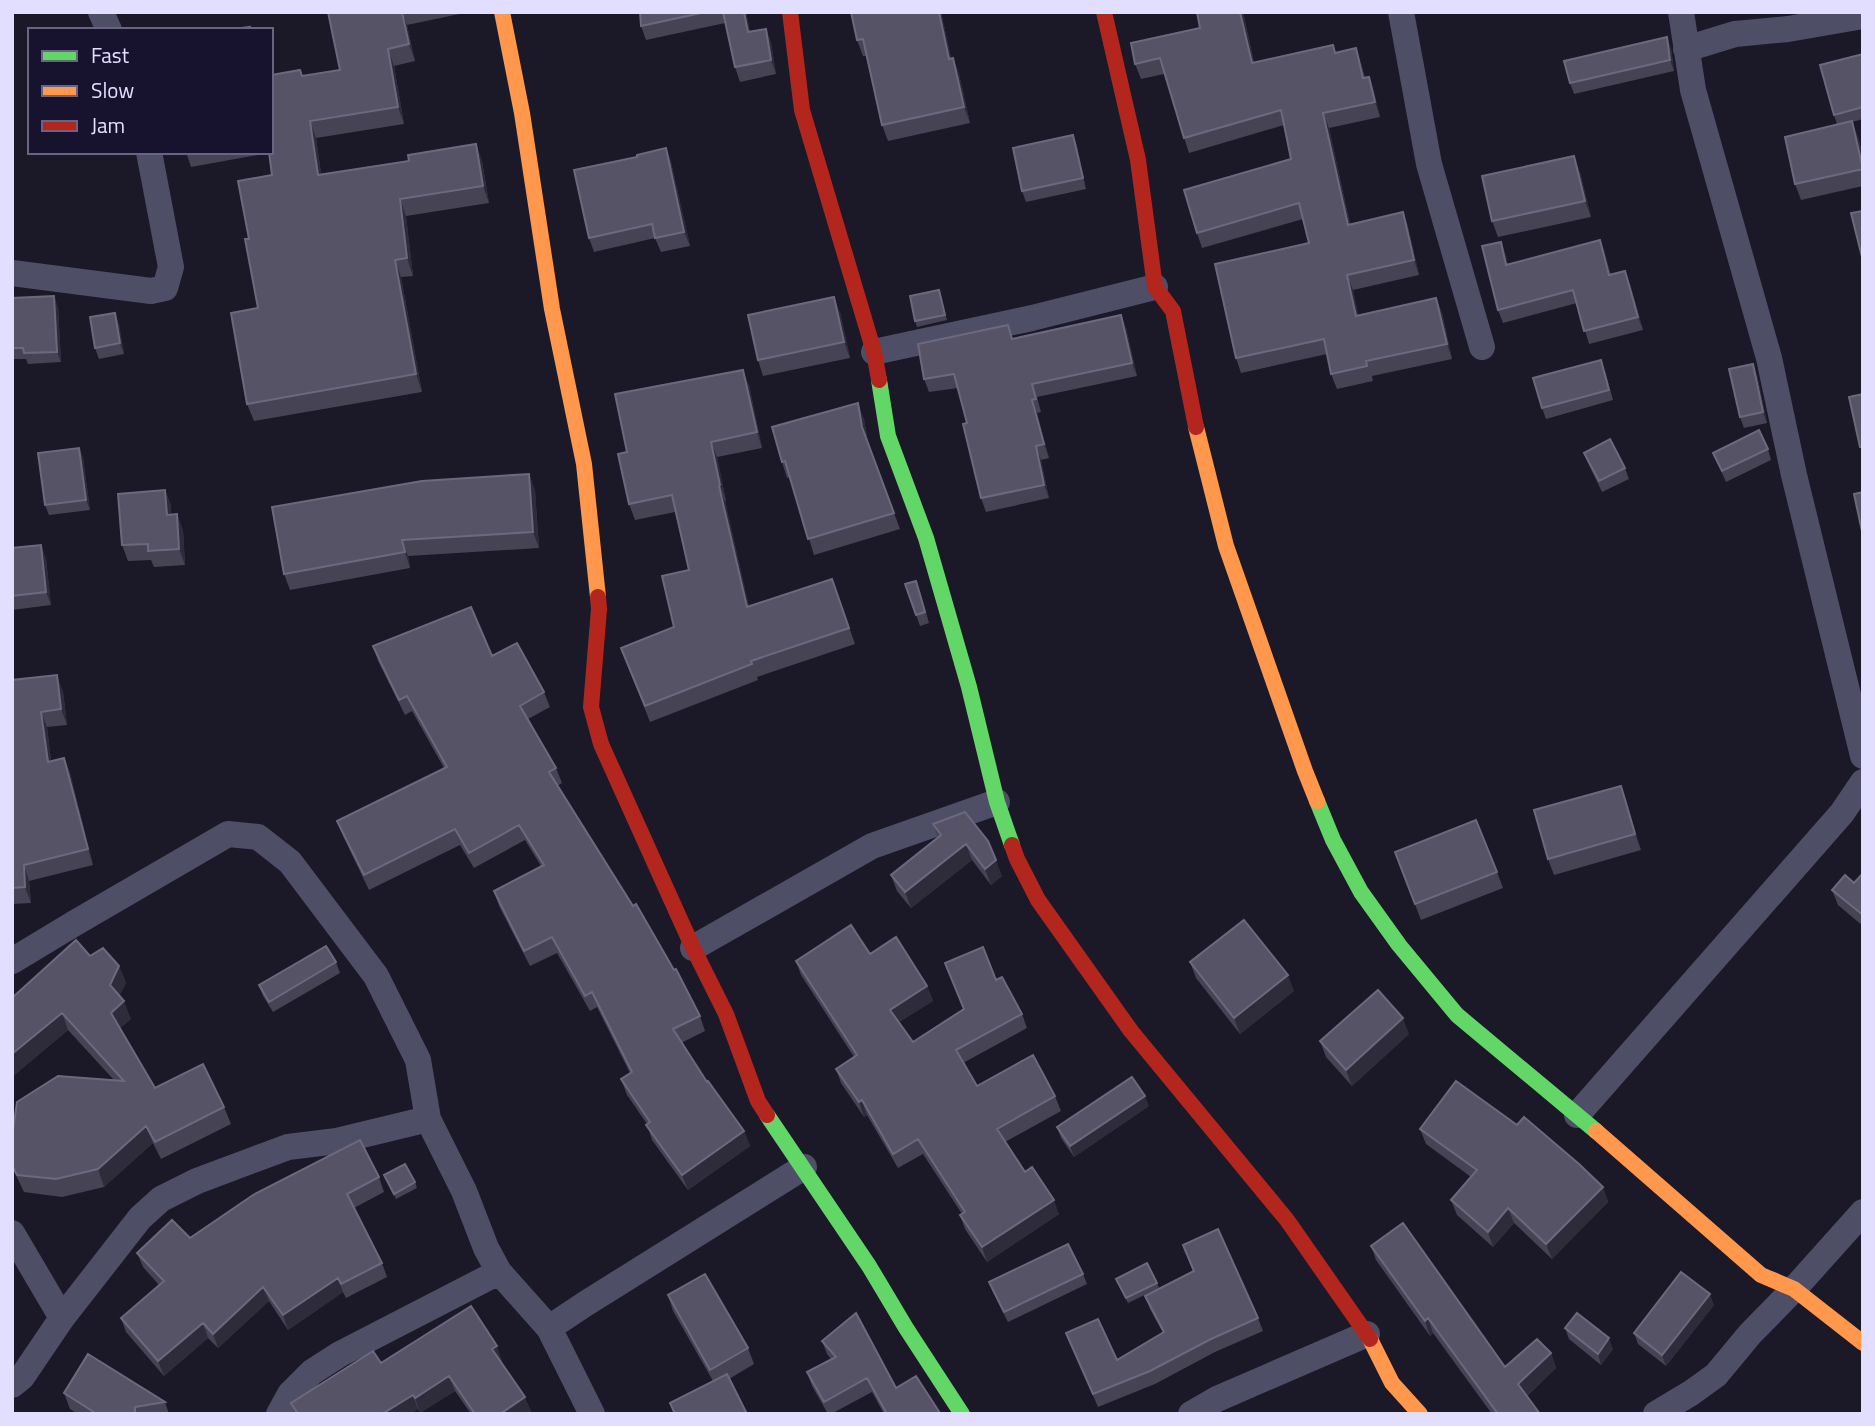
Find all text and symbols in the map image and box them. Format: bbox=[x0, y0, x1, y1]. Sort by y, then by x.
legend bbox=[28, 28, 273, 154]
text: Fast bbox=[91, 39, 130, 71]
text: Slow bbox=[91, 74, 134, 106]
text: Jam bbox=[91, 109, 125, 141]

